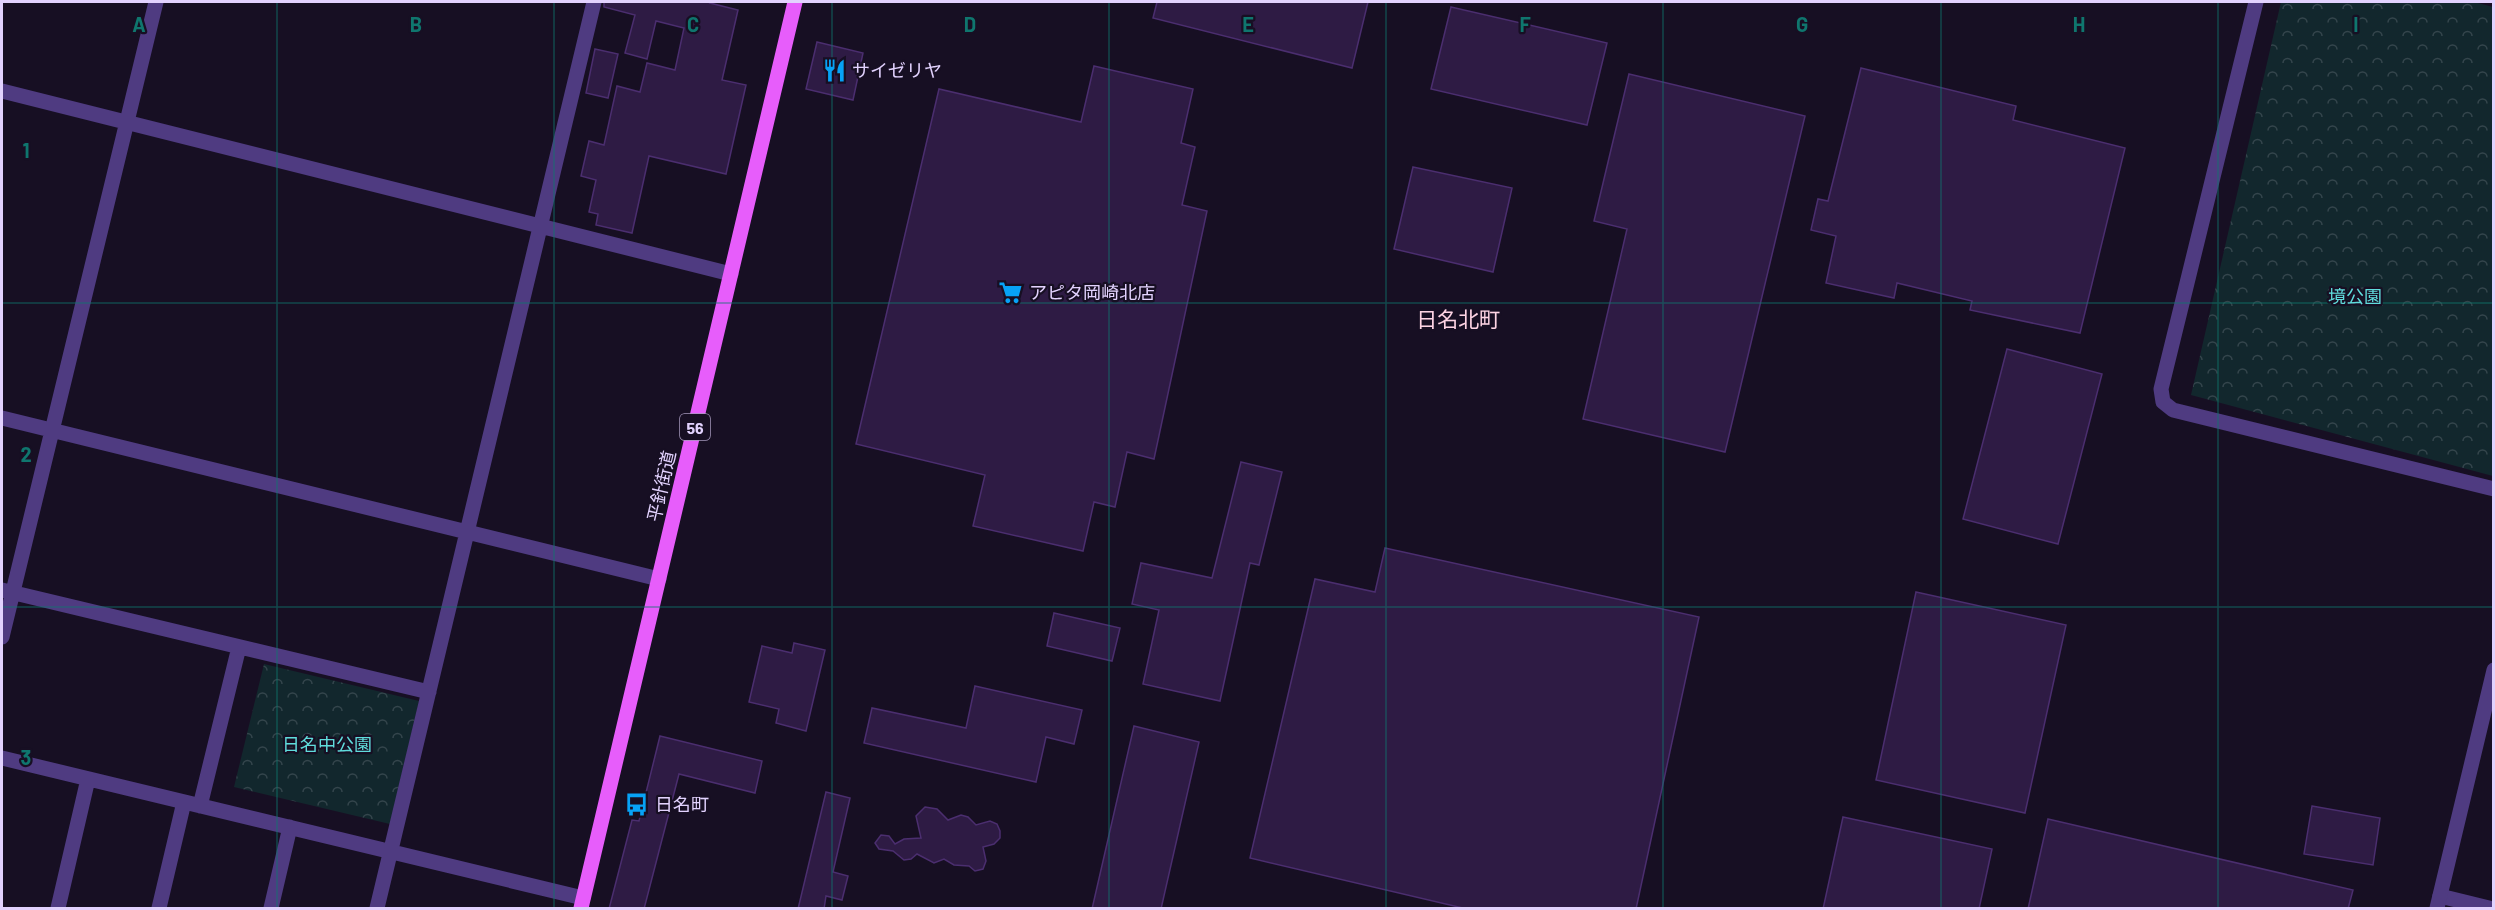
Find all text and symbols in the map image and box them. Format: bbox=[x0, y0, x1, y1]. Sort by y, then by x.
text: A bbox=[132, 12, 146, 36]
text: B bbox=[410, 12, 422, 36]
text: C bbox=[687, 12, 699, 36]
text: D bbox=[964, 12, 976, 36]
text: E bbox=[1242, 12, 1254, 36]
text: F bbox=[1519, 12, 1531, 36]
text: G bbox=[1796, 12, 1808, 36]
text: H bbox=[2073, 12, 2085, 36]
text: I bbox=[2353, 12, 2359, 36]
restaurant icon: サイゼリヤ bbox=[821, 57, 847, 83]
place label: サイゼリヤ bbox=[852, 59, 942, 81]
text: 1 bbox=[22, 138, 30, 162]
supermarket icon: アピタ岡崎北店 bbox=[998, 279, 1024, 305]
place label: アピタ岡崎北店 bbox=[1029, 281, 1155, 303]
park label: 境公園 bbox=[2328, 285, 2382, 307]
district label: 日名北町 bbox=[1416, 306, 1500, 331]
road number: 56 bbox=[680, 414, 710, 440]
text: 2 bbox=[20, 442, 32, 466]
street label: 平針街道 bbox=[642, 448, 680, 524]
park label: 日名中公園 bbox=[282, 733, 372, 755]
text: 3 bbox=[21, 745, 31, 769]
bus stop icon: 日名町 bbox=[624, 791, 650, 817]
place label: 日名町 bbox=[655, 793, 709, 815]

